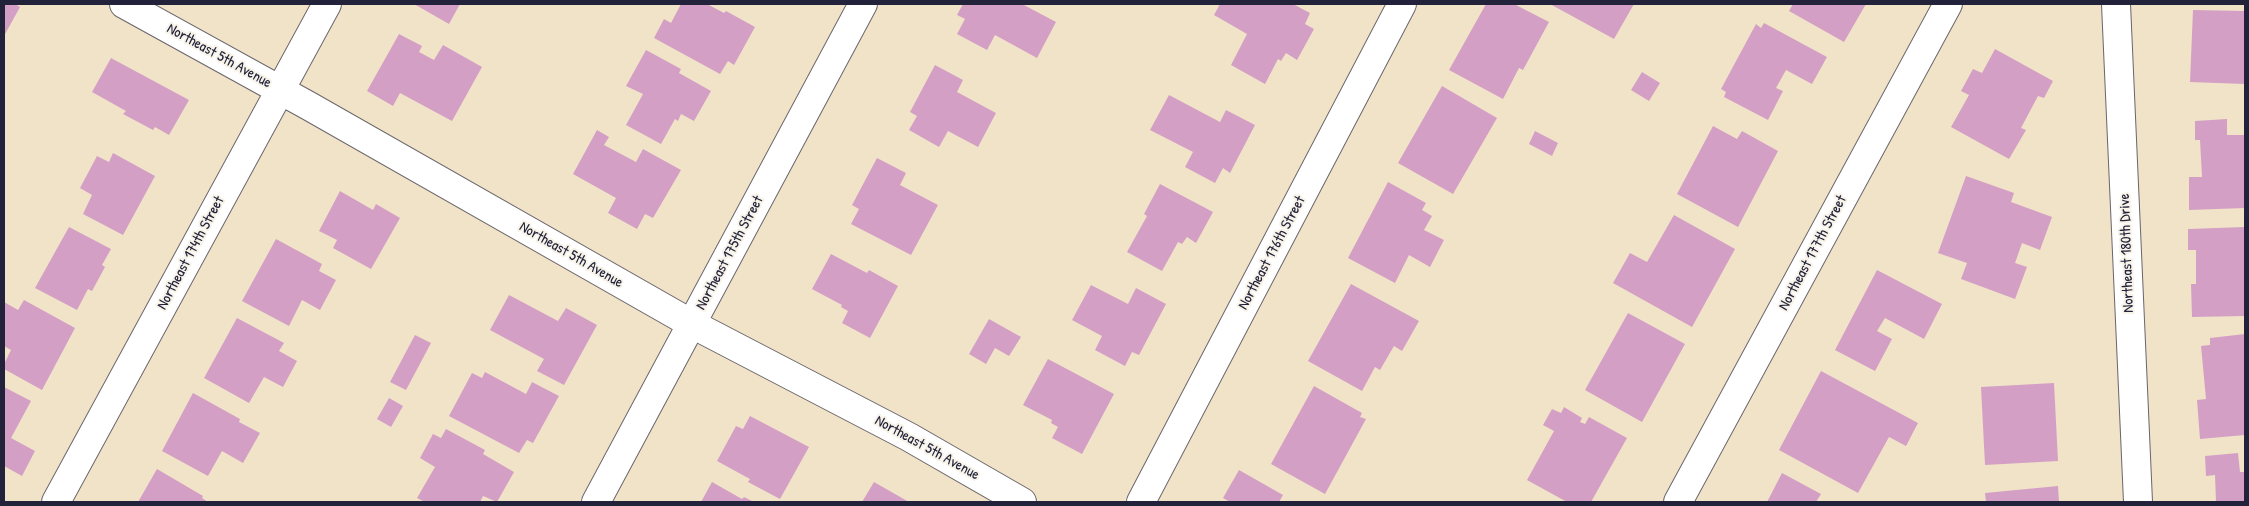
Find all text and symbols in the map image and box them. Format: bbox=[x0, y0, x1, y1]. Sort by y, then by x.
street label: Northeast 5th Avenue bbox=[164, 20, 274, 92]
street label: Northeast 177th Street bbox=[1775, 192, 1851, 314]
street label: Northeast 174th Street bbox=[154, 193, 228, 313]
street label: Northeast 175th Street bbox=[692, 193, 768, 313]
street label: Northeast 176th Street bbox=[1234, 193, 1310, 313]
street label: Northeast 180th Drive bbox=[2116, 193, 2138, 313]
street label: Northeast 5th Avenue bbox=[516, 218, 626, 292]
street label: Northeast 5th Avenue bbox=[872, 412, 982, 484]

